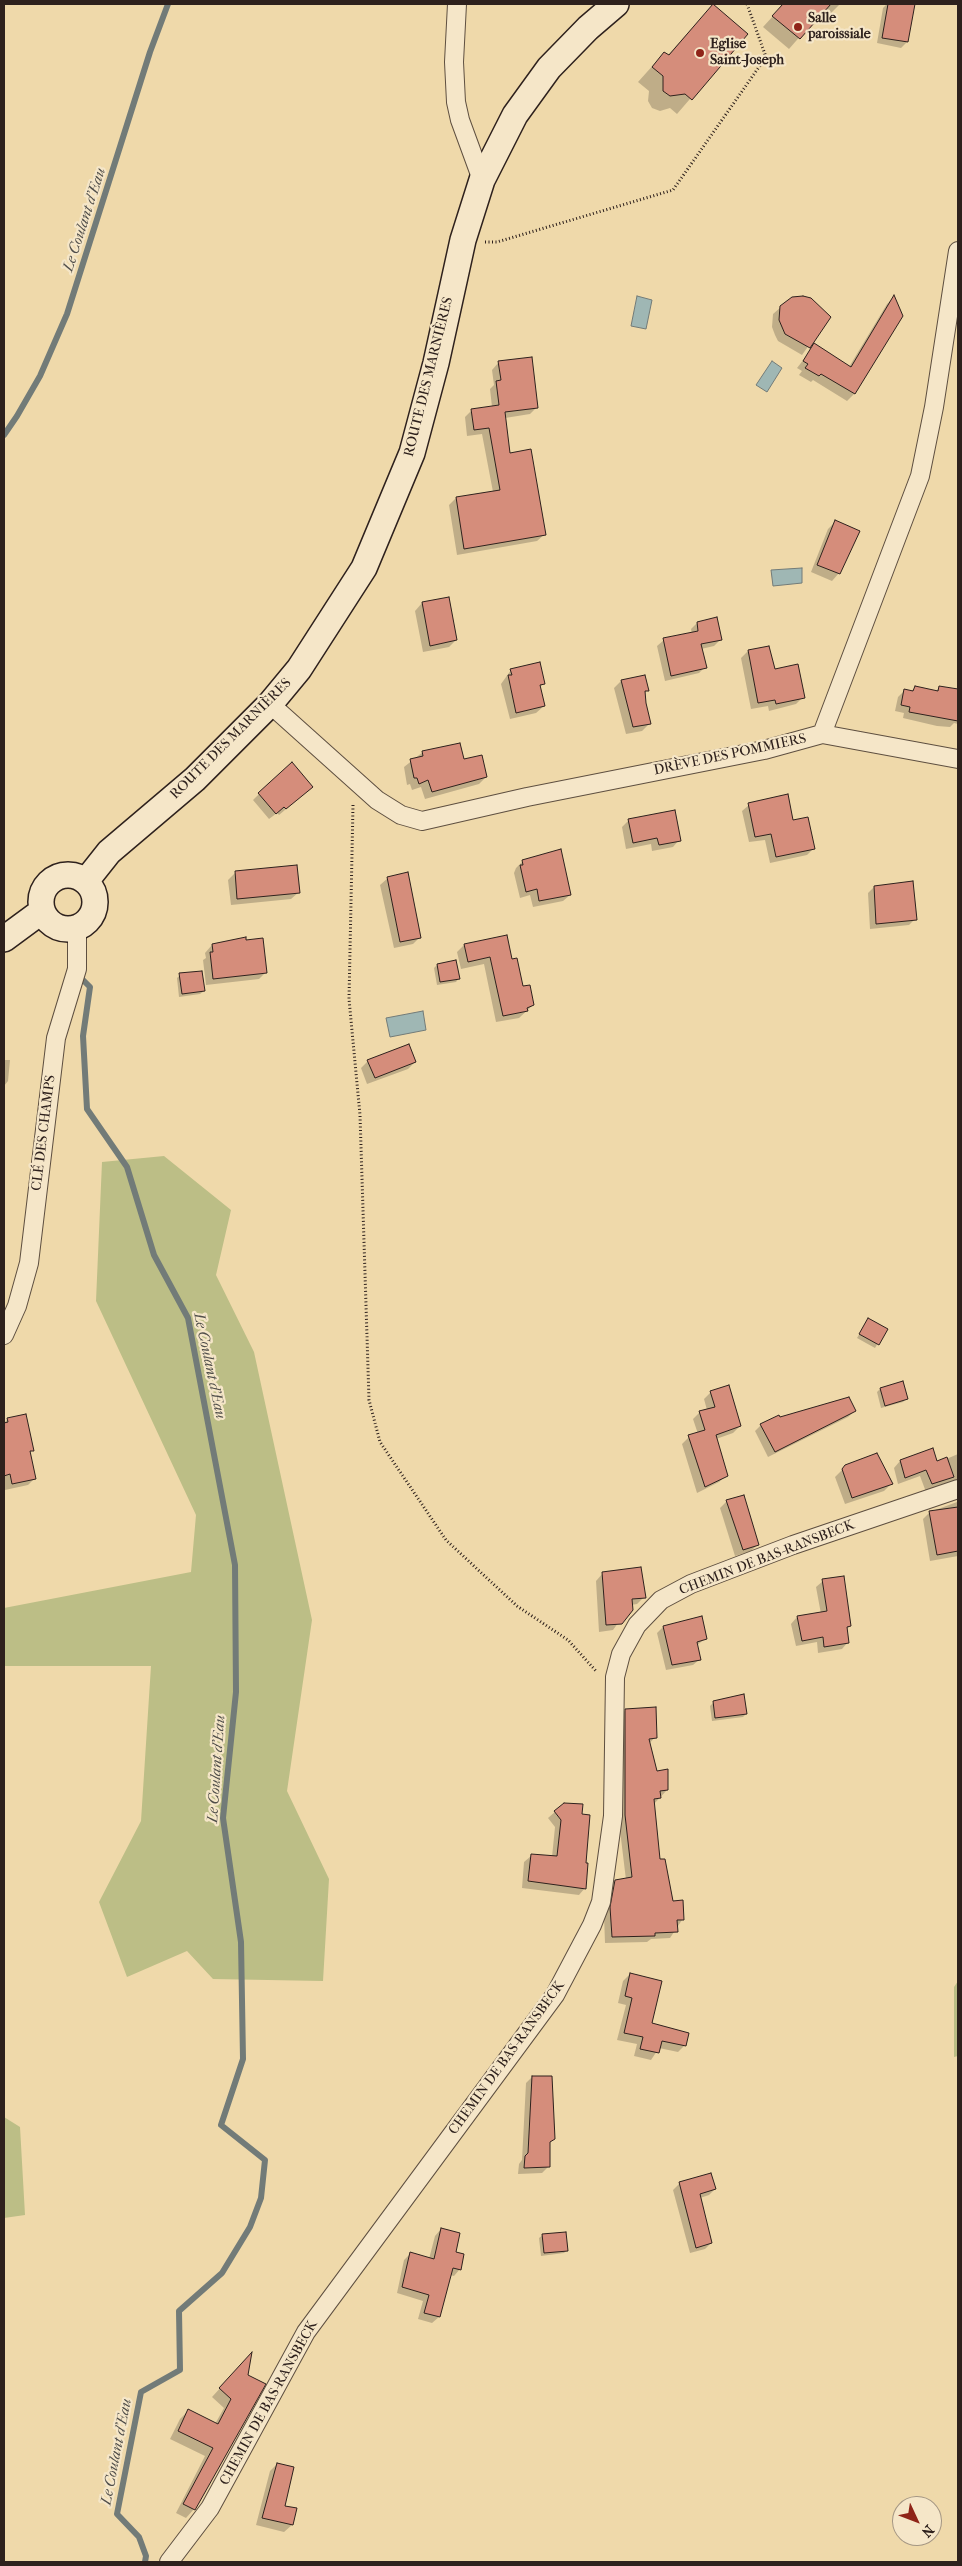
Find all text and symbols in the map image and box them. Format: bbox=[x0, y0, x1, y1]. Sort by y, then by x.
place label: Salle paroissiale bbox=[808, 11, 871, 44]
marker: Salle paroissiale bbox=[792, 21, 804, 33]
place label: Eglise Saint-Joseph bbox=[710, 37, 784, 70]
marker: Eglise Saint-Joseph bbox=[694, 47, 706, 59]
water label: Le Coulant d'Eau bbox=[60, 166, 110, 274]
street label: ROUTE DES MARNIÈRES bbox=[401, 295, 457, 459]
street label: ROUTE DES MARNIÈRES bbox=[167, 675, 295, 803]
street label: DRÈVE DES POMMIERS bbox=[652, 731, 808, 779]
street label: CLÉ DES CHAMPS bbox=[29, 1074, 59, 1192]
water label: Le Coulant d'Eau bbox=[189, 1311, 229, 1421]
street label: CHEMIN DE BAS-RANSBECK bbox=[677, 1517, 857, 1599]
water label: Le Coulant d'Eau bbox=[204, 1714, 230, 1824]
street label: CHEMIN DE BAS-RANSBECK bbox=[445, 1978, 569, 2138]
street label: CHEMIN DE BAS-RANSBECK bbox=[217, 2317, 321, 2489]
water label: Le Coulant d'Eau bbox=[98, 2397, 136, 2507]
north arrow bbox=[892, 2496, 942, 2546]
text: N bbox=[918, 2521, 937, 2541]

